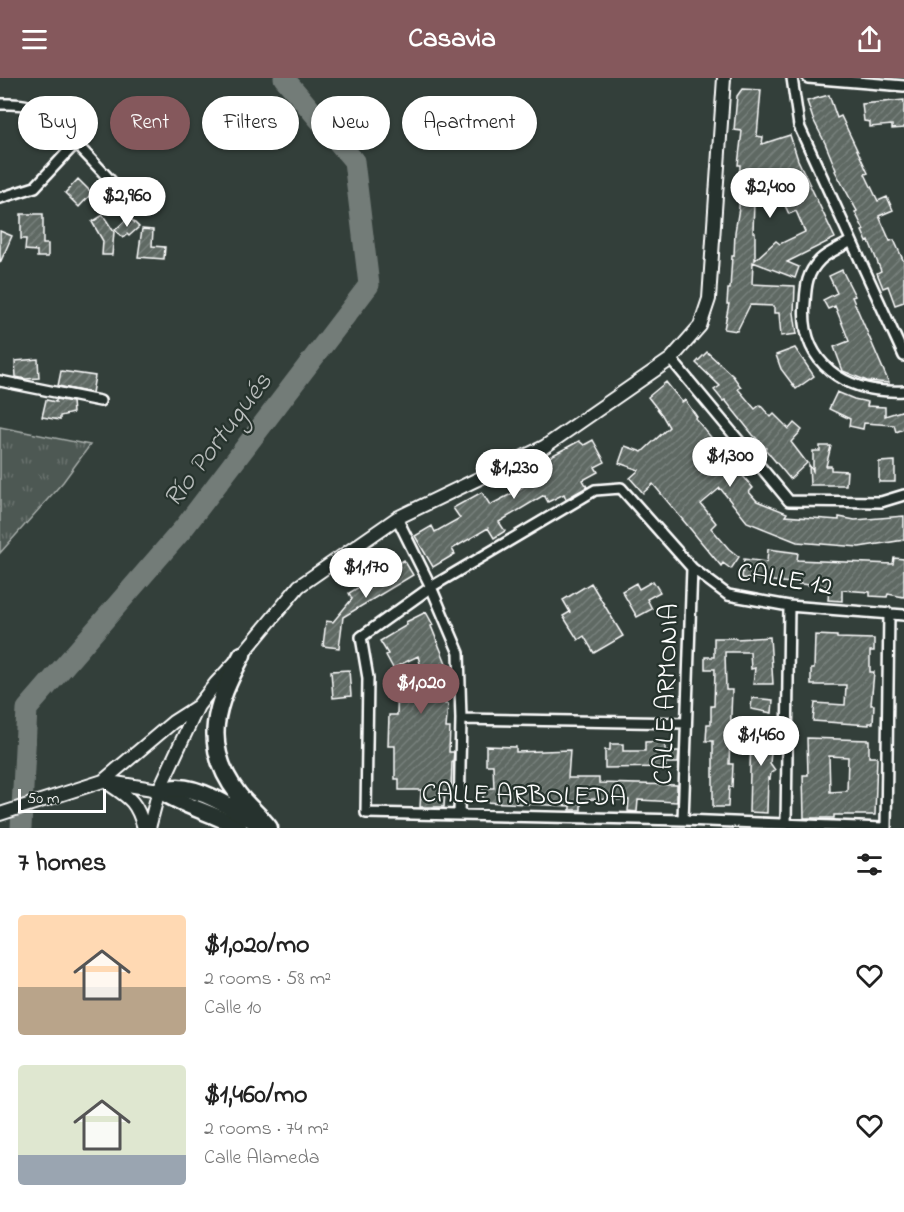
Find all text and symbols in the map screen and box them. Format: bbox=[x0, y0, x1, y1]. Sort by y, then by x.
text: Casavia bbox=[408, 20, 496, 59]
icon: menu bbox=[18, 23, 51, 56]
icon: share bbox=[853, 23, 886, 56]
chip: Buy bbox=[18, 96, 98, 150]
chip: Rent bbox=[110, 96, 190, 150]
chip: Filters bbox=[202, 96, 299, 150]
chip: New bbox=[311, 96, 390, 150]
chip: Apartment bbox=[402, 96, 537, 150]
pin: $2,400 bbox=[721, 168, 819, 219]
text: $2,400 bbox=[745, 173, 796, 202]
pin: $2,960 bbox=[78, 177, 176, 228]
text: $2,960 bbox=[103, 182, 151, 211]
water label: Río Portugués bbox=[154, 364, 284, 518]
pin: $1,300 bbox=[681, 437, 779, 488]
text: $1,300 bbox=[706, 442, 754, 471]
pin: $1,230 bbox=[465, 449, 563, 500]
text: $1,230 bbox=[490, 454, 538, 483]
pin: $1,170 bbox=[317, 548, 415, 599]
text: $1,170 bbox=[343, 553, 389, 582]
street label: CALLE 12 bbox=[734, 554, 835, 607]
street label: CALLE ARMONIA bbox=[645, 603, 690, 785]
pin: $1,020 bbox=[372, 664, 470, 715]
text: $1,020 bbox=[396, 669, 446, 698]
pin: $1,460 bbox=[712, 716, 810, 767]
text: $1,460 bbox=[737, 721, 785, 750]
street label: CALLE ARBOLEDA bbox=[421, 775, 627, 818]
scale bar bbox=[18, 786, 106, 814]
text: 50 m bbox=[27, 787, 59, 811]
text: 7 homes bbox=[18, 845, 106, 883]
icon: filters bbox=[853, 848, 886, 881]
text: $1,020/mo bbox=[204, 927, 310, 965]
icon: home bbox=[66, 939, 138, 1011]
icon: heart bbox=[853, 959, 886, 992]
text: 2 rooms · 58 m² bbox=[204, 965, 331, 994]
text: Calle 10 bbox=[204, 994, 261, 1023]
text: $1,460/mo bbox=[204, 1077, 308, 1115]
icon: home bbox=[66, 1089, 138, 1161]
icon: heart bbox=[853, 1109, 886, 1142]
text: 2 rooms · 74 m² bbox=[204, 1115, 329, 1144]
text: Calle Alameda bbox=[204, 1144, 319, 1173]

